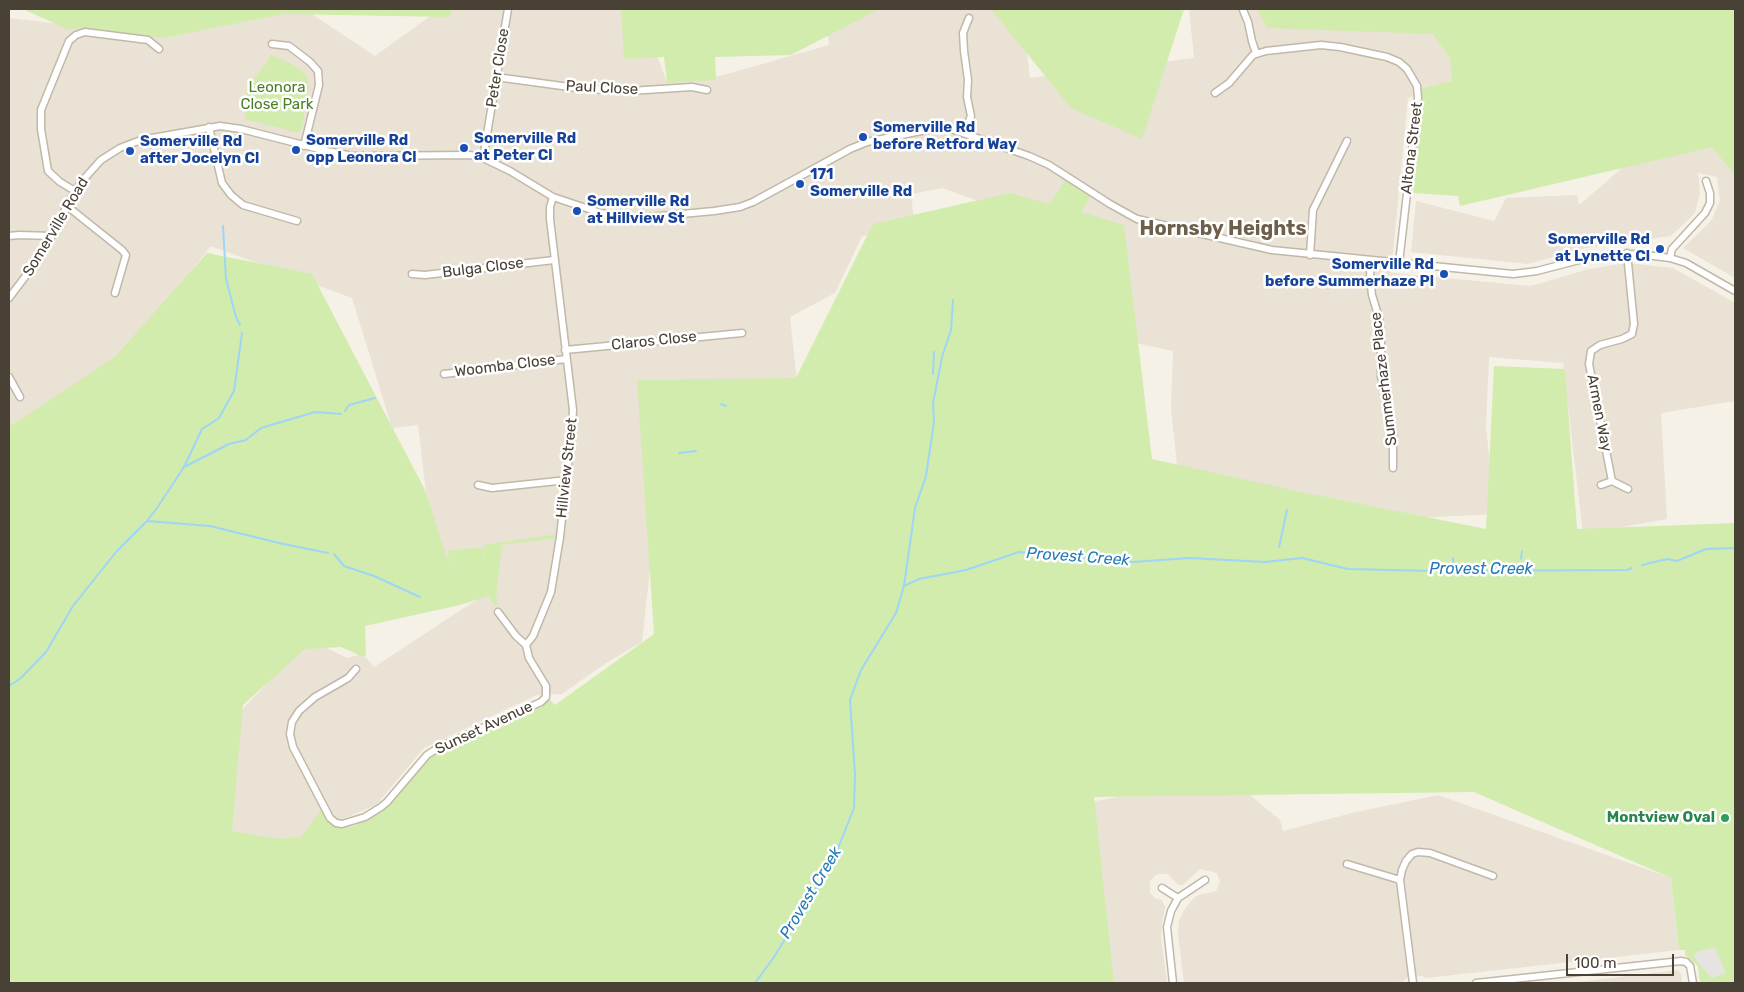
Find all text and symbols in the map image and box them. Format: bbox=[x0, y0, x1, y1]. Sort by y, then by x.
street label: Peter Close bbox=[483, 27, 513, 109]
street label: Paul Close bbox=[565, 77, 639, 99]
park label: Leonora Close Park bbox=[240, 79, 314, 114]
street label: Altona Street bbox=[1397, 101, 1427, 195]
place label: Somerville Rd before Retford Way bbox=[873, 119, 1017, 154]
place label: Somerville Rd at Peter Cl bbox=[474, 130, 576, 165]
marker: Somerville Rd before Retford Way bbox=[857, 131, 869, 143]
place label: Somerville Rd opp Leonora Cl bbox=[306, 132, 417, 167]
place label: Somerville Rd after Jocelyn Cl bbox=[140, 133, 259, 168]
marker: Somerville Rd at Peter Cl bbox=[458, 142, 470, 154]
marker: Somerville Rd opp Leonora Cl bbox=[290, 144, 302, 156]
marker: Somerville Rd after Jocelyn Cl bbox=[124, 145, 136, 157]
place label: 171 Somerville Rd bbox=[810, 166, 912, 201]
street label: Somerville Road bbox=[19, 174, 93, 280]
marker: 171 Somerville Rd bbox=[794, 178, 806, 190]
place label: Somerville Rd at Hillview St bbox=[587, 193, 689, 228]
marker: Somerville Rd at Hillview St bbox=[571, 205, 583, 217]
district label: Hornsby Heights bbox=[1140, 217, 1306, 241]
place label: Somerville Rd at Lynette Cl bbox=[1548, 231, 1650, 266]
marker: Somerville Rd at Lynette Cl bbox=[1654, 243, 1666, 255]
street label: Bulga Close bbox=[441, 254, 525, 282]
place label: Somerville Rd before Summerhaze Pl bbox=[1265, 256, 1434, 291]
marker: Somerville Rd before Summerhaze Pl bbox=[1438, 268, 1450, 280]
street label: Summerhaze Place bbox=[1367, 311, 1401, 447]
street label: Claros Close bbox=[610, 328, 698, 354]
street label: Woomba Close bbox=[454, 351, 556, 381]
street label: Armen Way bbox=[1583, 373, 1615, 453]
street label: Hillview Street bbox=[553, 417, 581, 519]
water label: Provest Creek bbox=[1026, 544, 1130, 570]
water label: Provest Creek bbox=[1429, 559, 1533, 579]
street label: Sunset Avenue bbox=[432, 698, 536, 758]
place label: Montview Oval bbox=[1607, 809, 1715, 827]
marker: Montview Oval bbox=[1719, 812, 1731, 824]
water label: Provest Creek bbox=[776, 844, 846, 942]
scale bar bbox=[1569, 944, 1676, 976]
text: 100 m bbox=[1574, 954, 1616, 972]

